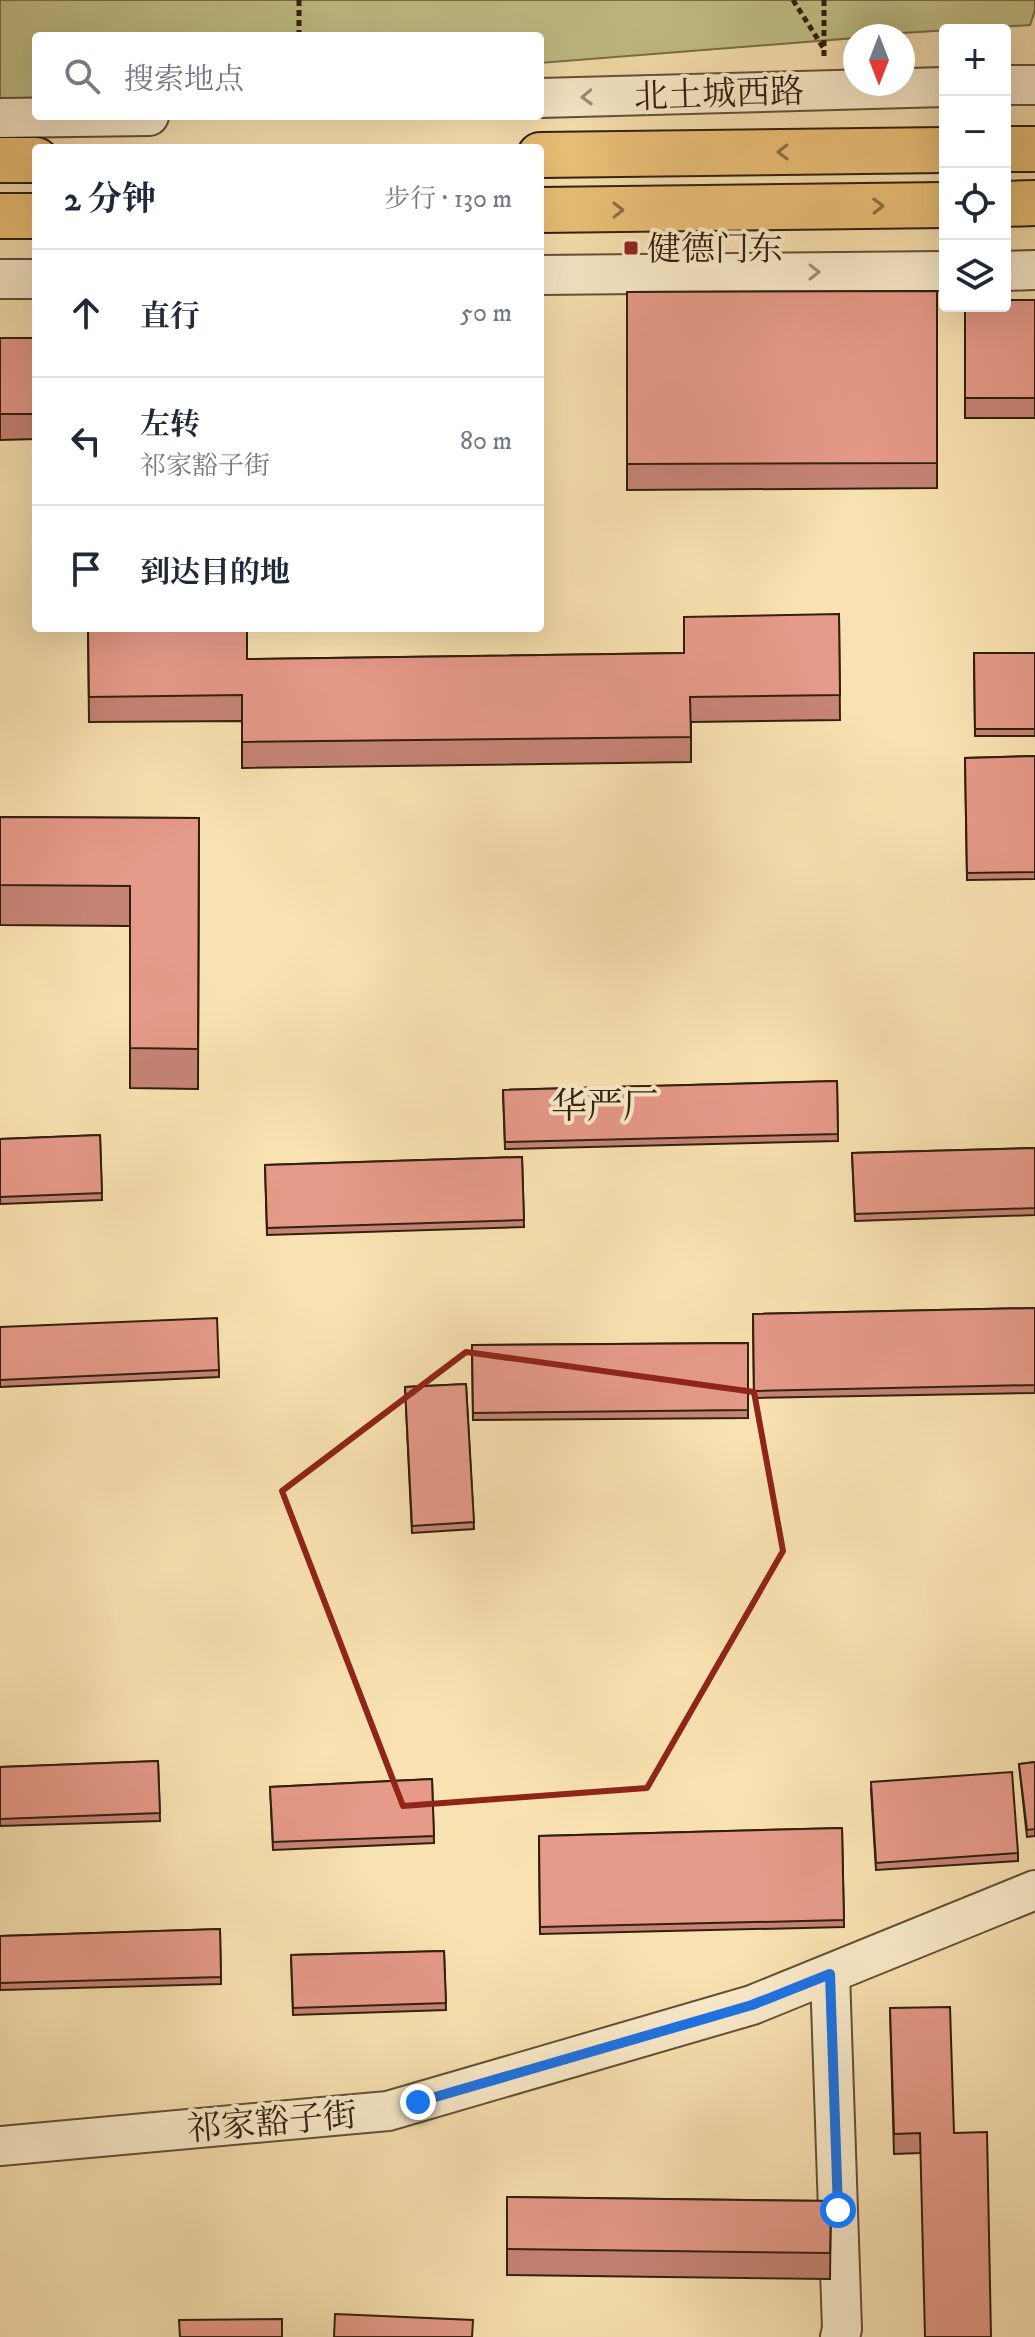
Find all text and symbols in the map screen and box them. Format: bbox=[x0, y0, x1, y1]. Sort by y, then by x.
north arrow bbox=[843, 24, 915, 96]
map controls bbox=[939, 24, 1011, 312]
button: + bbox=[939, 24, 1011, 96]
search box bbox=[32, 32, 544, 120]
icon: search bbox=[60, 54, 104, 98]
text: 搜索地点 bbox=[124, 62, 244, 99]
street label: 北土城西路 bbox=[633, 71, 805, 119]
one-way arrow bbox=[580, 88, 593, 105]
button: − bbox=[939, 96, 1011, 168]
one-way arrow bbox=[776, 143, 789, 161]
button: locate bbox=[939, 168, 1011, 240]
text: 2 分钟 bbox=[64, 179, 156, 221]
text: 步行 · 130 m bbox=[384, 183, 512, 216]
one-way arrow bbox=[872, 197, 885, 215]
one-way arrow bbox=[612, 201, 625, 218]
place label: 健德门东 bbox=[647, 229, 783, 271]
marker: 健德门东 bbox=[622, 239, 640, 257]
button: layers bbox=[939, 240, 1011, 312]
one-way arrow bbox=[808, 264, 821, 281]
icon: ahead bbox=[64, 291, 108, 335]
text: 50 m bbox=[460, 297, 512, 330]
text: 直行 bbox=[140, 299, 200, 336]
text: 左转 bbox=[140, 407, 200, 444]
icon: left bbox=[64, 419, 108, 463]
text: 80 m bbox=[460, 425, 512, 458]
text: 祁家豁子街 bbox=[140, 450, 270, 483]
icon: arrive bbox=[64, 547, 108, 591]
text: 到达目的地 bbox=[140, 555, 290, 592]
district label: 华严厂 bbox=[551, 1085, 659, 1130]
route end bbox=[400, 2084, 436, 2120]
street label: 祁家豁子街 bbox=[186, 2095, 359, 2151]
route start bbox=[820, 2192, 856, 2228]

